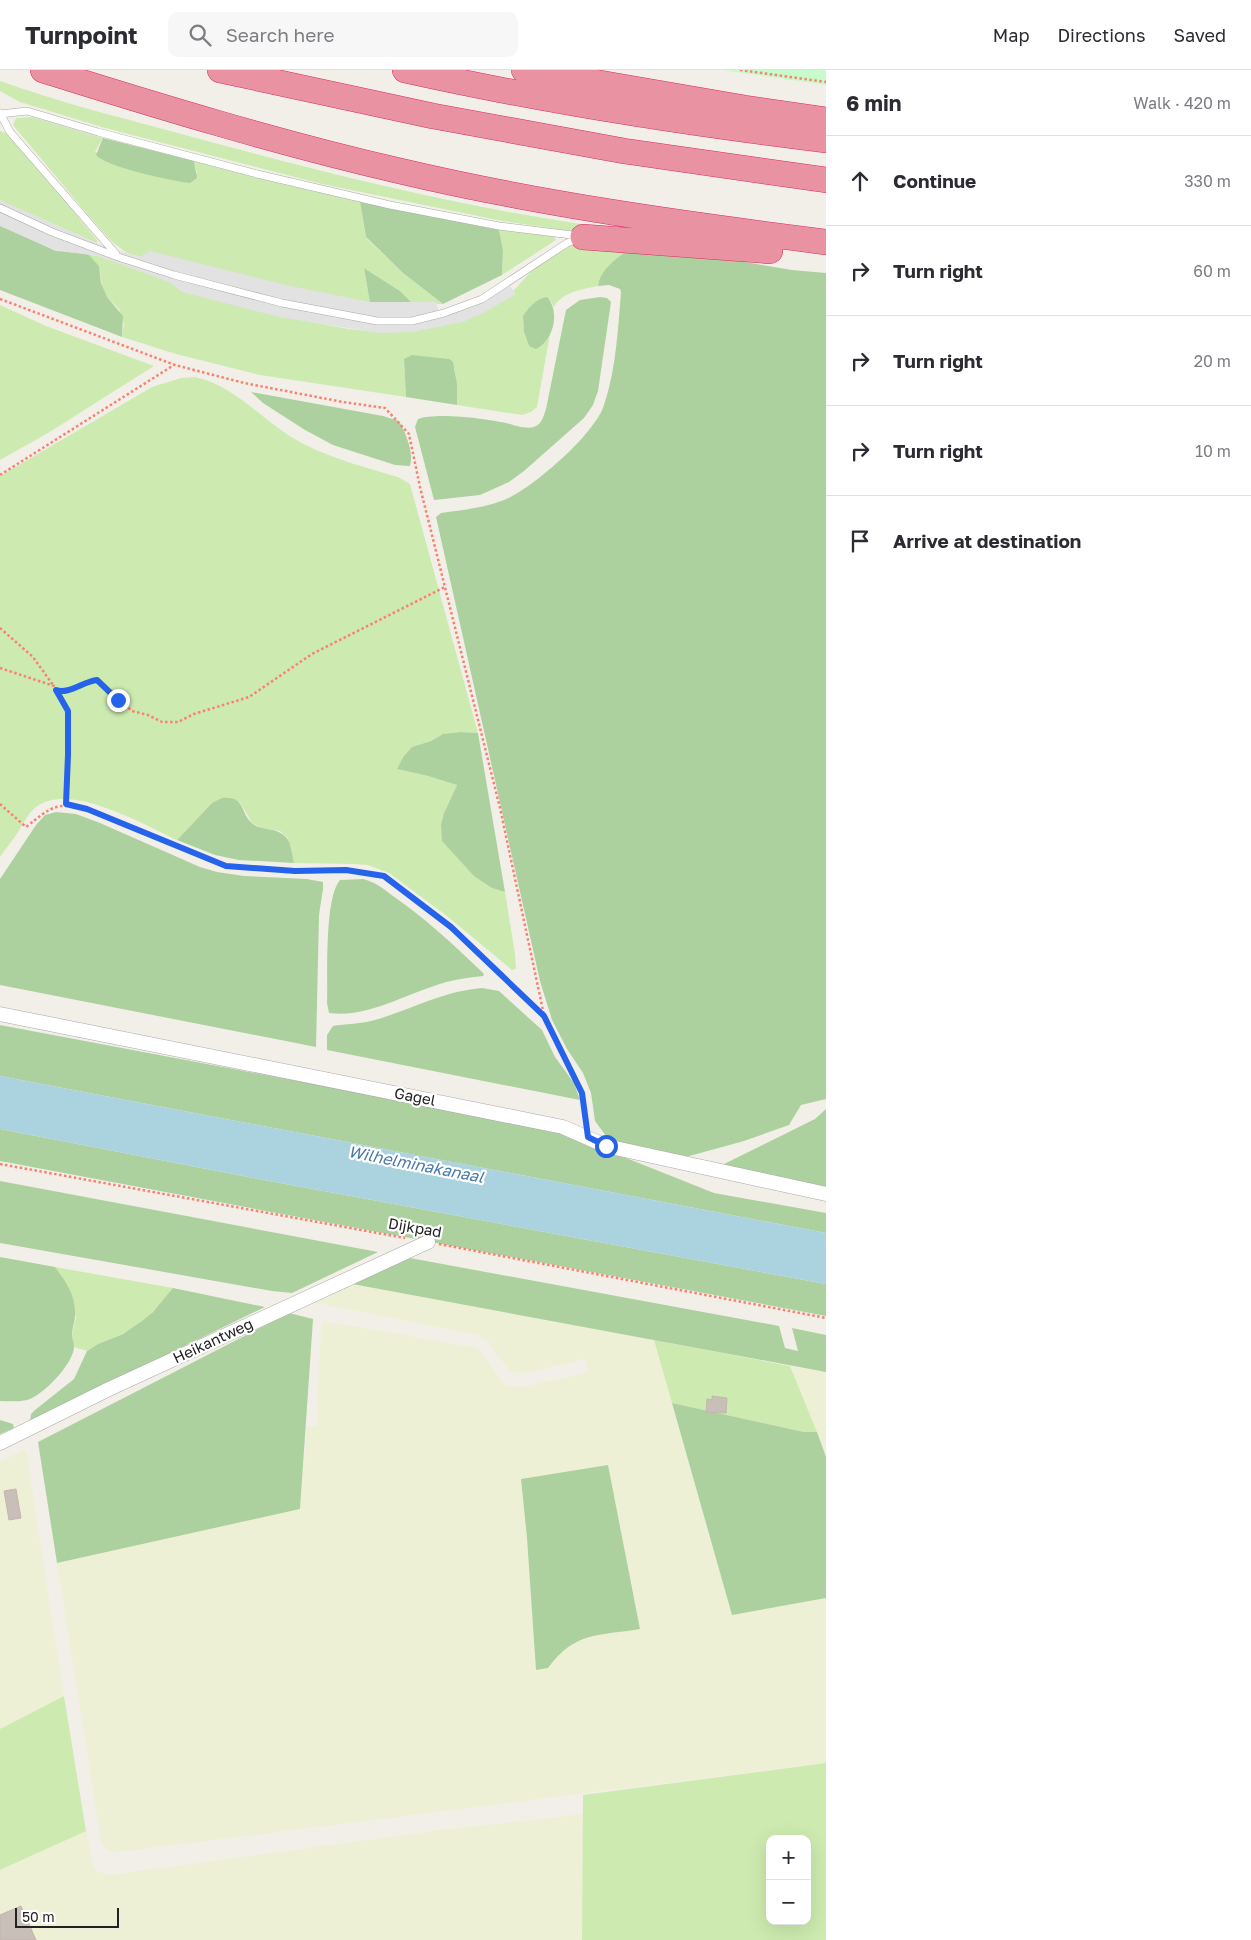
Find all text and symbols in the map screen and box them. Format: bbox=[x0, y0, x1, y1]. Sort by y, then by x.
search box bbox=[168, 12, 518, 57]
text: Turnpoint bbox=[25, 20, 138, 49]
icon: search bbox=[186, 21, 214, 49]
text: Search here bbox=[226, 23, 335, 46]
text: Map bbox=[993, 24, 1029, 46]
text: Directions bbox=[1057, 24, 1145, 46]
text: Saved bbox=[1173, 24, 1226, 46]
text: 6 min bbox=[846, 90, 901, 116]
text: Walk · 420 m bbox=[1133, 93, 1231, 113]
icon: ahead bbox=[846, 167, 874, 195]
text: Continue bbox=[893, 169, 976, 192]
text: 330 m bbox=[1184, 171, 1231, 191]
icon: right bbox=[846, 257, 874, 285]
text: Turn right bbox=[893, 259, 983, 282]
text: 60 m bbox=[1193, 261, 1231, 281]
icon: right bbox=[846, 347, 874, 375]
text: Turn right bbox=[893, 349, 983, 372]
text: 20 m bbox=[1194, 351, 1231, 371]
icon: right bbox=[846, 437, 874, 465]
text: Turn right bbox=[893, 439, 983, 462]
text: 10 m bbox=[1195, 441, 1231, 461]
icon: arrive bbox=[846, 527, 874, 555]
text: Arrive at destination bbox=[893, 529, 1081, 552]
route end bbox=[107, 689, 130, 712]
street label: Gagel bbox=[393, 1083, 438, 1109]
route start bbox=[595, 1135, 618, 1158]
water label: Wilhelminakanaal bbox=[347, 1141, 486, 1187]
street label: Dijkpad bbox=[387, 1213, 443, 1241]
street label: Heikantweg bbox=[170, 1314, 255, 1366]
map controls bbox=[766, 1835, 811, 1925]
button: + bbox=[766, 1835, 811, 1880]
button: − bbox=[766, 1880, 811, 1925]
scale bar bbox=[15, 1905, 119, 1928]
text: 50 m bbox=[22, 1908, 55, 1925]

